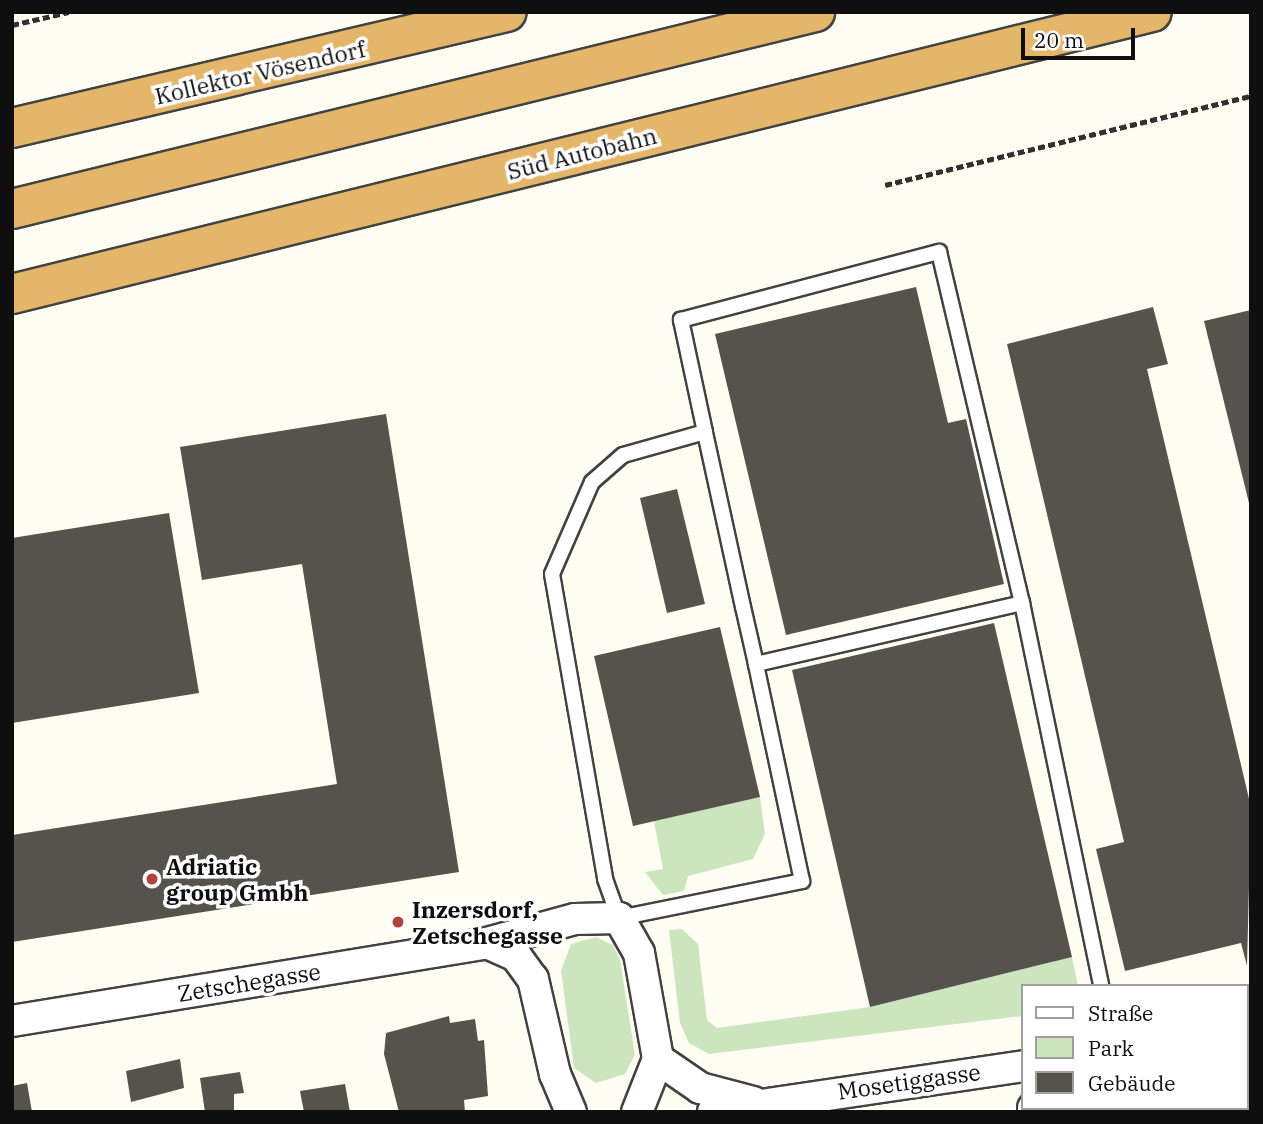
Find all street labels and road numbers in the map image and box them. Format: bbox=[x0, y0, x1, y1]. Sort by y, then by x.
street label: Kollektor Vösendorf bbox=[152, 34, 368, 110]
street label: Süd Autobahn bbox=[504, 121, 660, 185]
street label: Zetschegasse bbox=[176, 957, 322, 1007]
street label: Mosetiggasse bbox=[836, 1057, 982, 1105]

